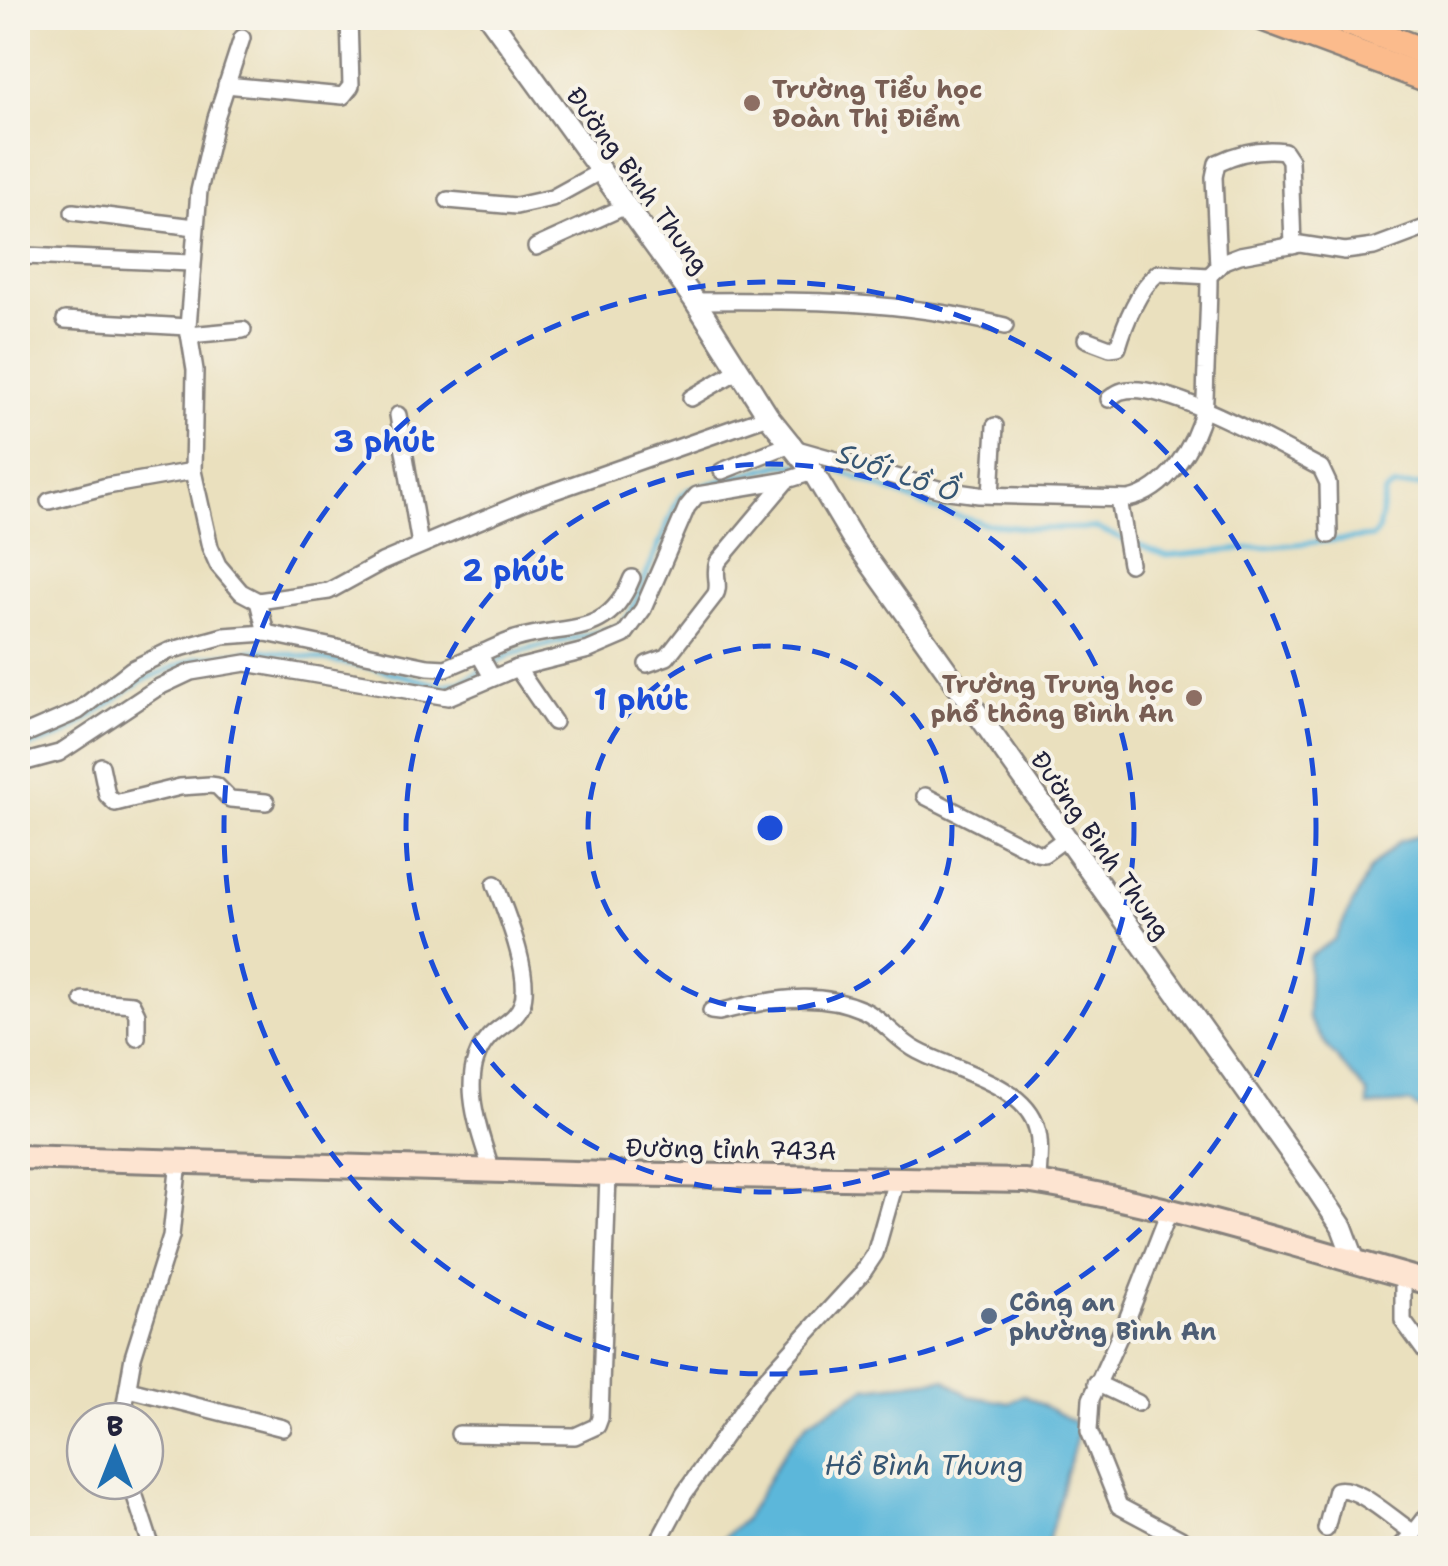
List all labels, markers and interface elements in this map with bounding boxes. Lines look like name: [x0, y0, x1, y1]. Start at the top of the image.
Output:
place label: Trường Tiểu học Đoàn Thị Điểm: [772, 72, 982, 135]
street label: Đường Bình Thung: [559, 80, 717, 280]
marker: Trường Tiểu học Đoàn Thị Điểm: [741, 92, 763, 114]
text: 3 phút: [333, 421, 435, 462]
water label: Suối Lồ Ồ: [832, 431, 965, 511]
text: 2 phút: [462, 550, 564, 591]
place label: Trường Trung học phổ thông Bình An: [931, 667, 1174, 730]
text: 1 phút: [594, 679, 688, 720]
marker: Trường Trung học phổ thông Bình An: [1183, 687, 1205, 709]
street label: Đường Bình Thung: [1023, 744, 1179, 946]
centre of rings: [752, 810, 788, 846]
street label: Đường tỉnh 743A: [625, 1130, 837, 1168]
place label: Công an phường Bình An: [1009, 1285, 1217, 1348]
marker: Công an phường Bình An: [978, 1305, 1000, 1327]
north arrow: [65, 1401, 165, 1501]
text: B: [106, 1407, 124, 1445]
water label: Hồ Bình Thung: [824, 1446, 1024, 1484]

